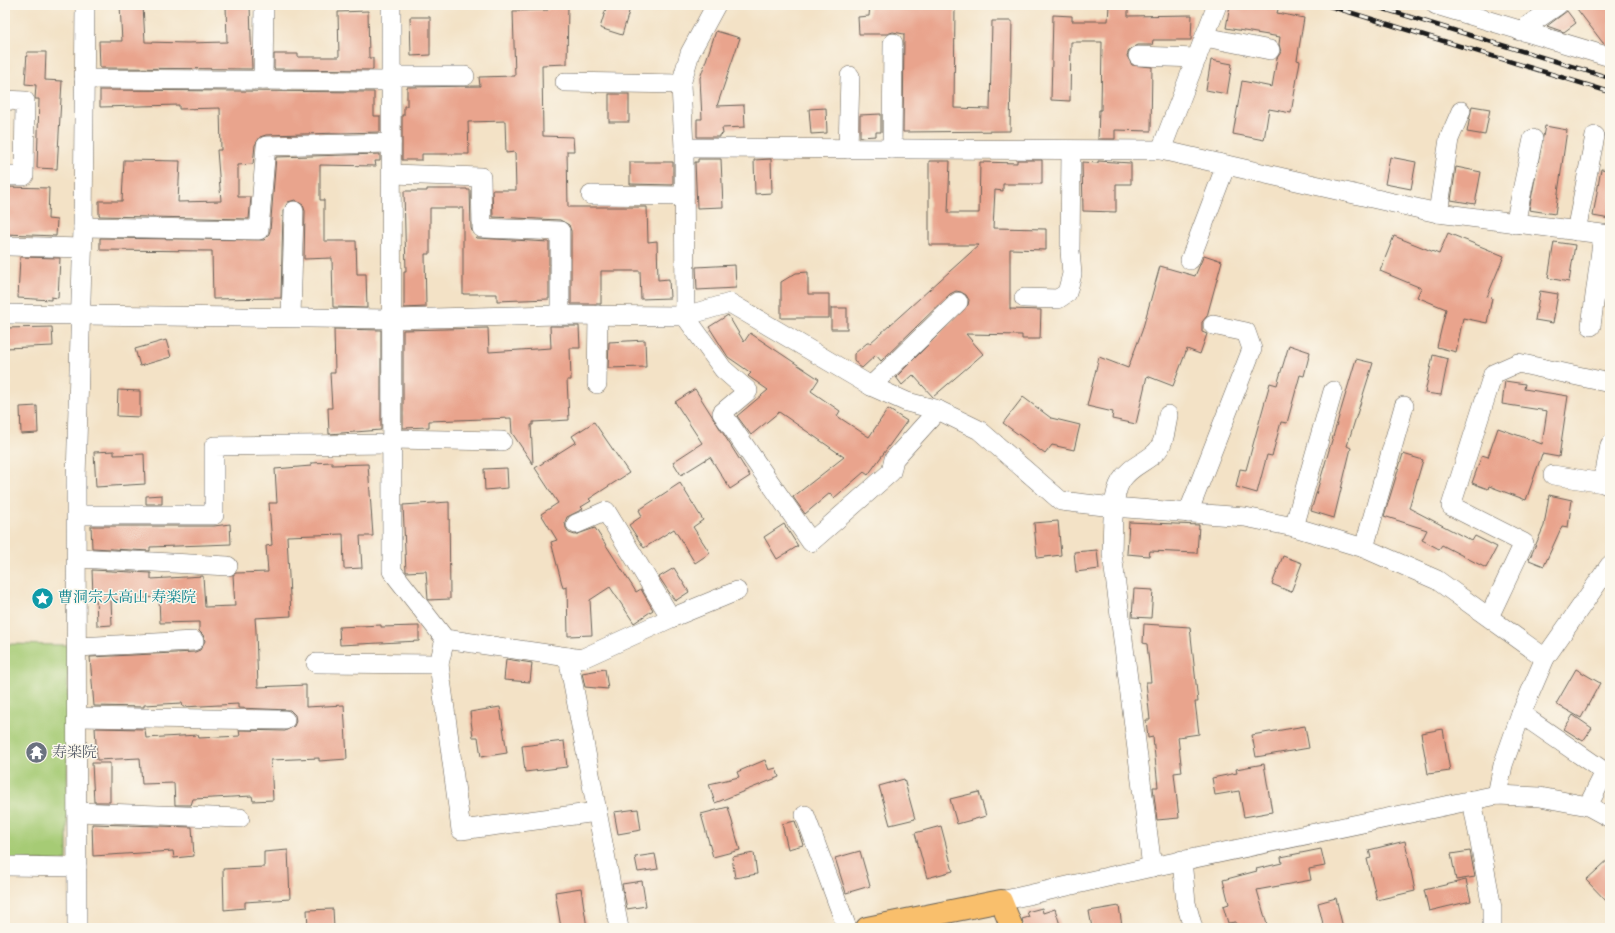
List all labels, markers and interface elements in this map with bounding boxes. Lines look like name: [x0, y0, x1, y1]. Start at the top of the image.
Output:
place icon: 曹洞宗大高山 寿楽院: [29, 585, 55, 611]
place label: 曹洞宗大高山 寿楽院: [58, 588, 196, 609]
temple icon: 寿楽院: [23, 740, 49, 766]
place label: 寿楽院: [52, 743, 97, 764]

